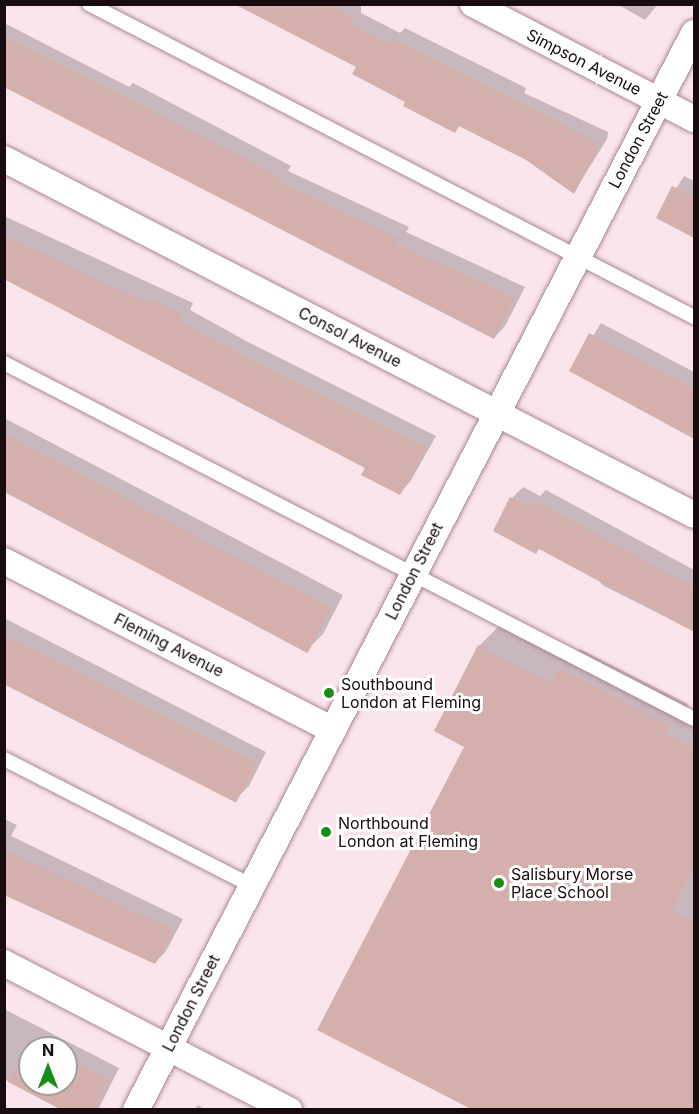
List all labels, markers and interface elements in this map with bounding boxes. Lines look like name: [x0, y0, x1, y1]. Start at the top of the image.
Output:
street label: Simpson Avenue: [523, 25, 645, 99]
street label: London Street: [605, 88, 671, 192]
street label: Consol Avenue: [295, 303, 405, 371]
street label: London Street: [381, 519, 447, 623]
street label: Fleming Avenue: [111, 609, 227, 681]
place label: Southbound London at Fleming: [341, 674, 481, 712]
marker: Southbound London at Fleming: [322, 686, 336, 700]
place label: Northbound London at Fleming: [338, 813, 478, 851]
marker: Northbound London at Fleming: [319, 825, 333, 839]
place label: Salisbury Morse Place School: [511, 864, 633, 902]
marker: Salisbury Morse Place School: [492, 876, 506, 890]
street label: London Street: [158, 951, 224, 1055]
north arrow: [18, 1036, 78, 1096]
text: N: [42, 1040, 54, 1060]

